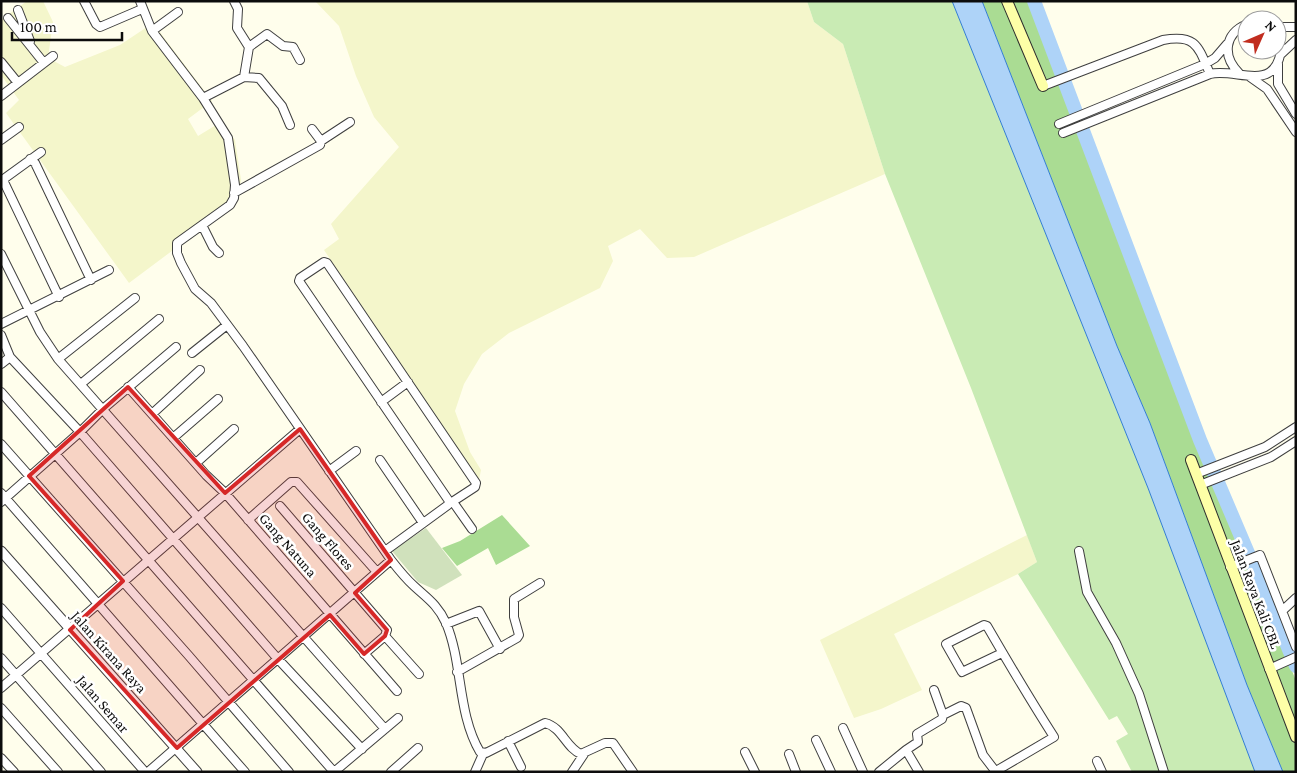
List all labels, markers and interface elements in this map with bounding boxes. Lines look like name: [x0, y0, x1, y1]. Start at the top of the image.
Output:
scale bar: [12, 10, 122, 42]
north arrow: [1237, 10, 1287, 60]
text: N: [1262, 17, 1281, 35]
text: 100 m: [20, 19, 57, 35]
street label: Gang Flores: [298, 509, 357, 574]
street label: Gang Natuna: [255, 510, 320, 581]
street label: Jalan Raya Kali CBL: [1226, 535, 1284, 652]
street label: Jalan Kirana Raya: [66, 606, 150, 697]
street label: Jalan Semar: [72, 670, 133, 737]

